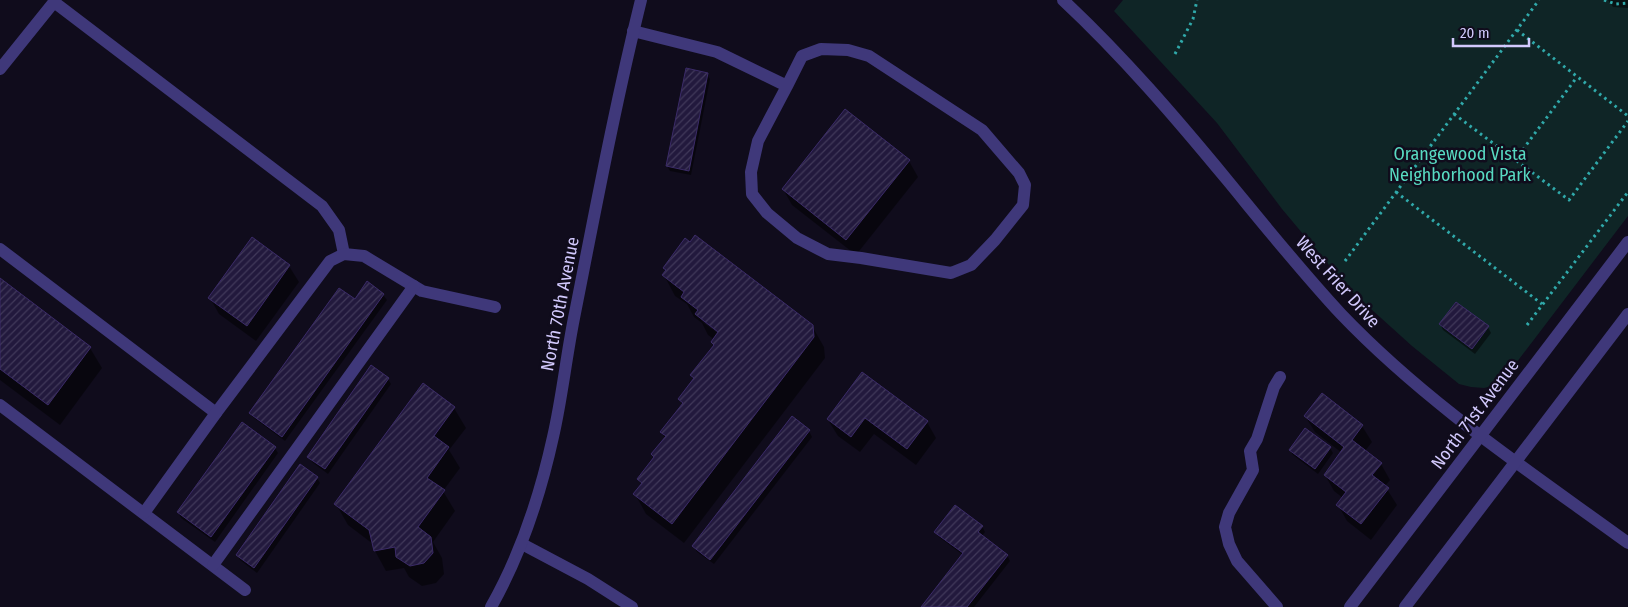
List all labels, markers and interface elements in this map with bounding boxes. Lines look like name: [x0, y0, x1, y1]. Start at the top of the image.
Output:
scale bar: [1453, 15, 1529, 47]
text: 20 m: [1460, 24, 1490, 42]
park label: Orangewood Vista Neighborhood Park: [1389, 143, 1532, 186]
street label: West Frier Drive: [1291, 232, 1385, 332]
street label: North 70th Avenue: [536, 235, 584, 373]
street label: North 71st Avenue: [1426, 354, 1524, 473]

